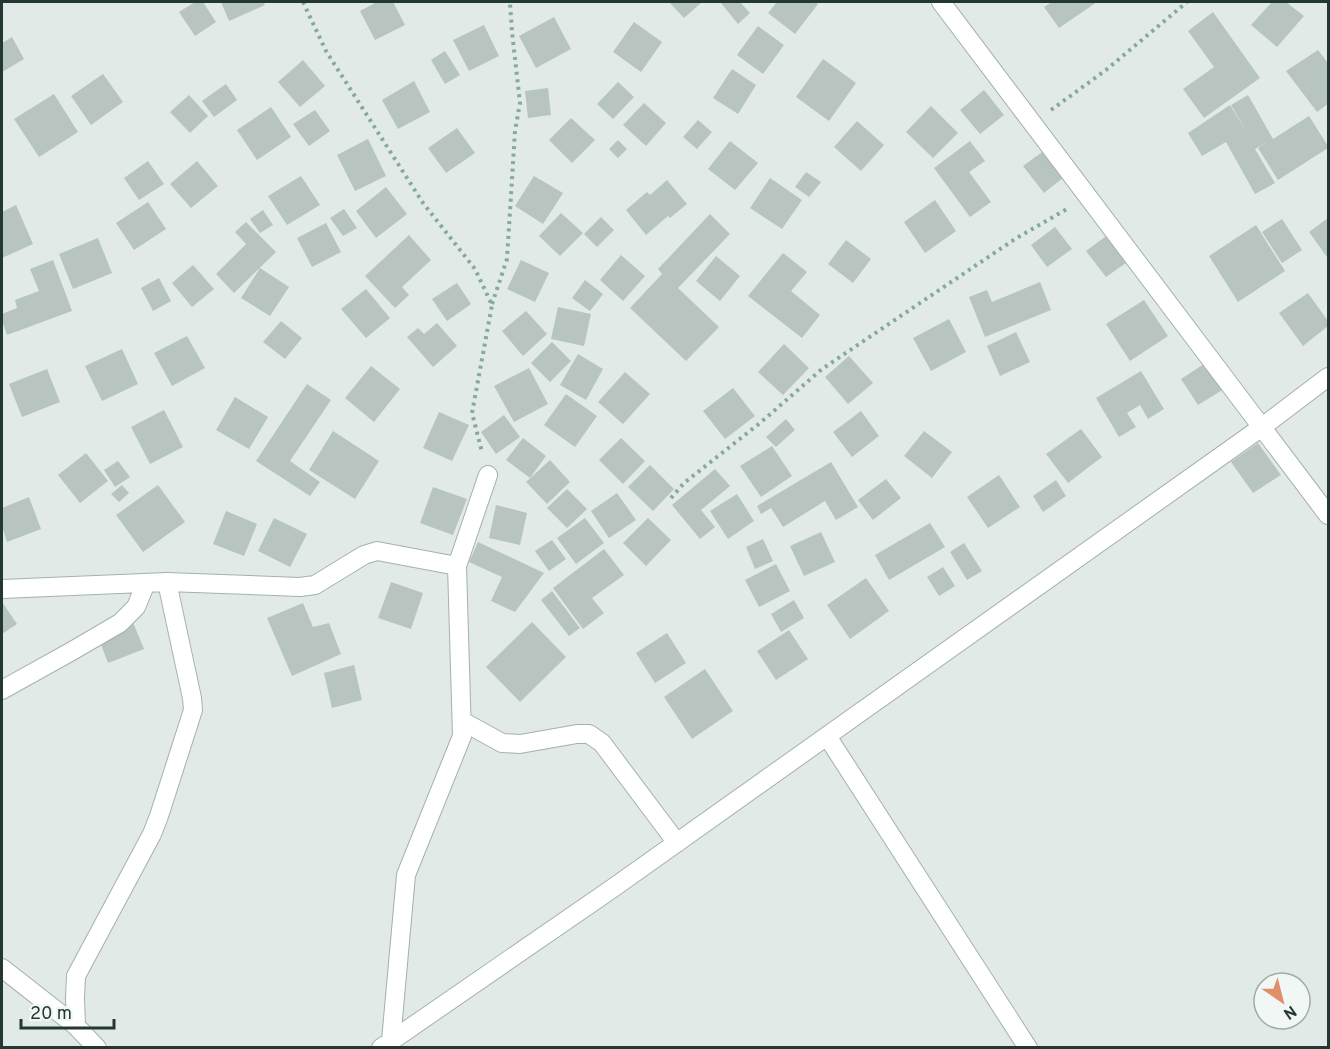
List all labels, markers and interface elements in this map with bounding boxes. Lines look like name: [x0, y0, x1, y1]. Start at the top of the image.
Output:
north arrow: [1252, 971, 1312, 1031]
scale bar: [21, 992, 114, 1030]
text: N: [1279, 1000, 1300, 1023]
text: 20 m: [30, 1003, 72, 1026]

